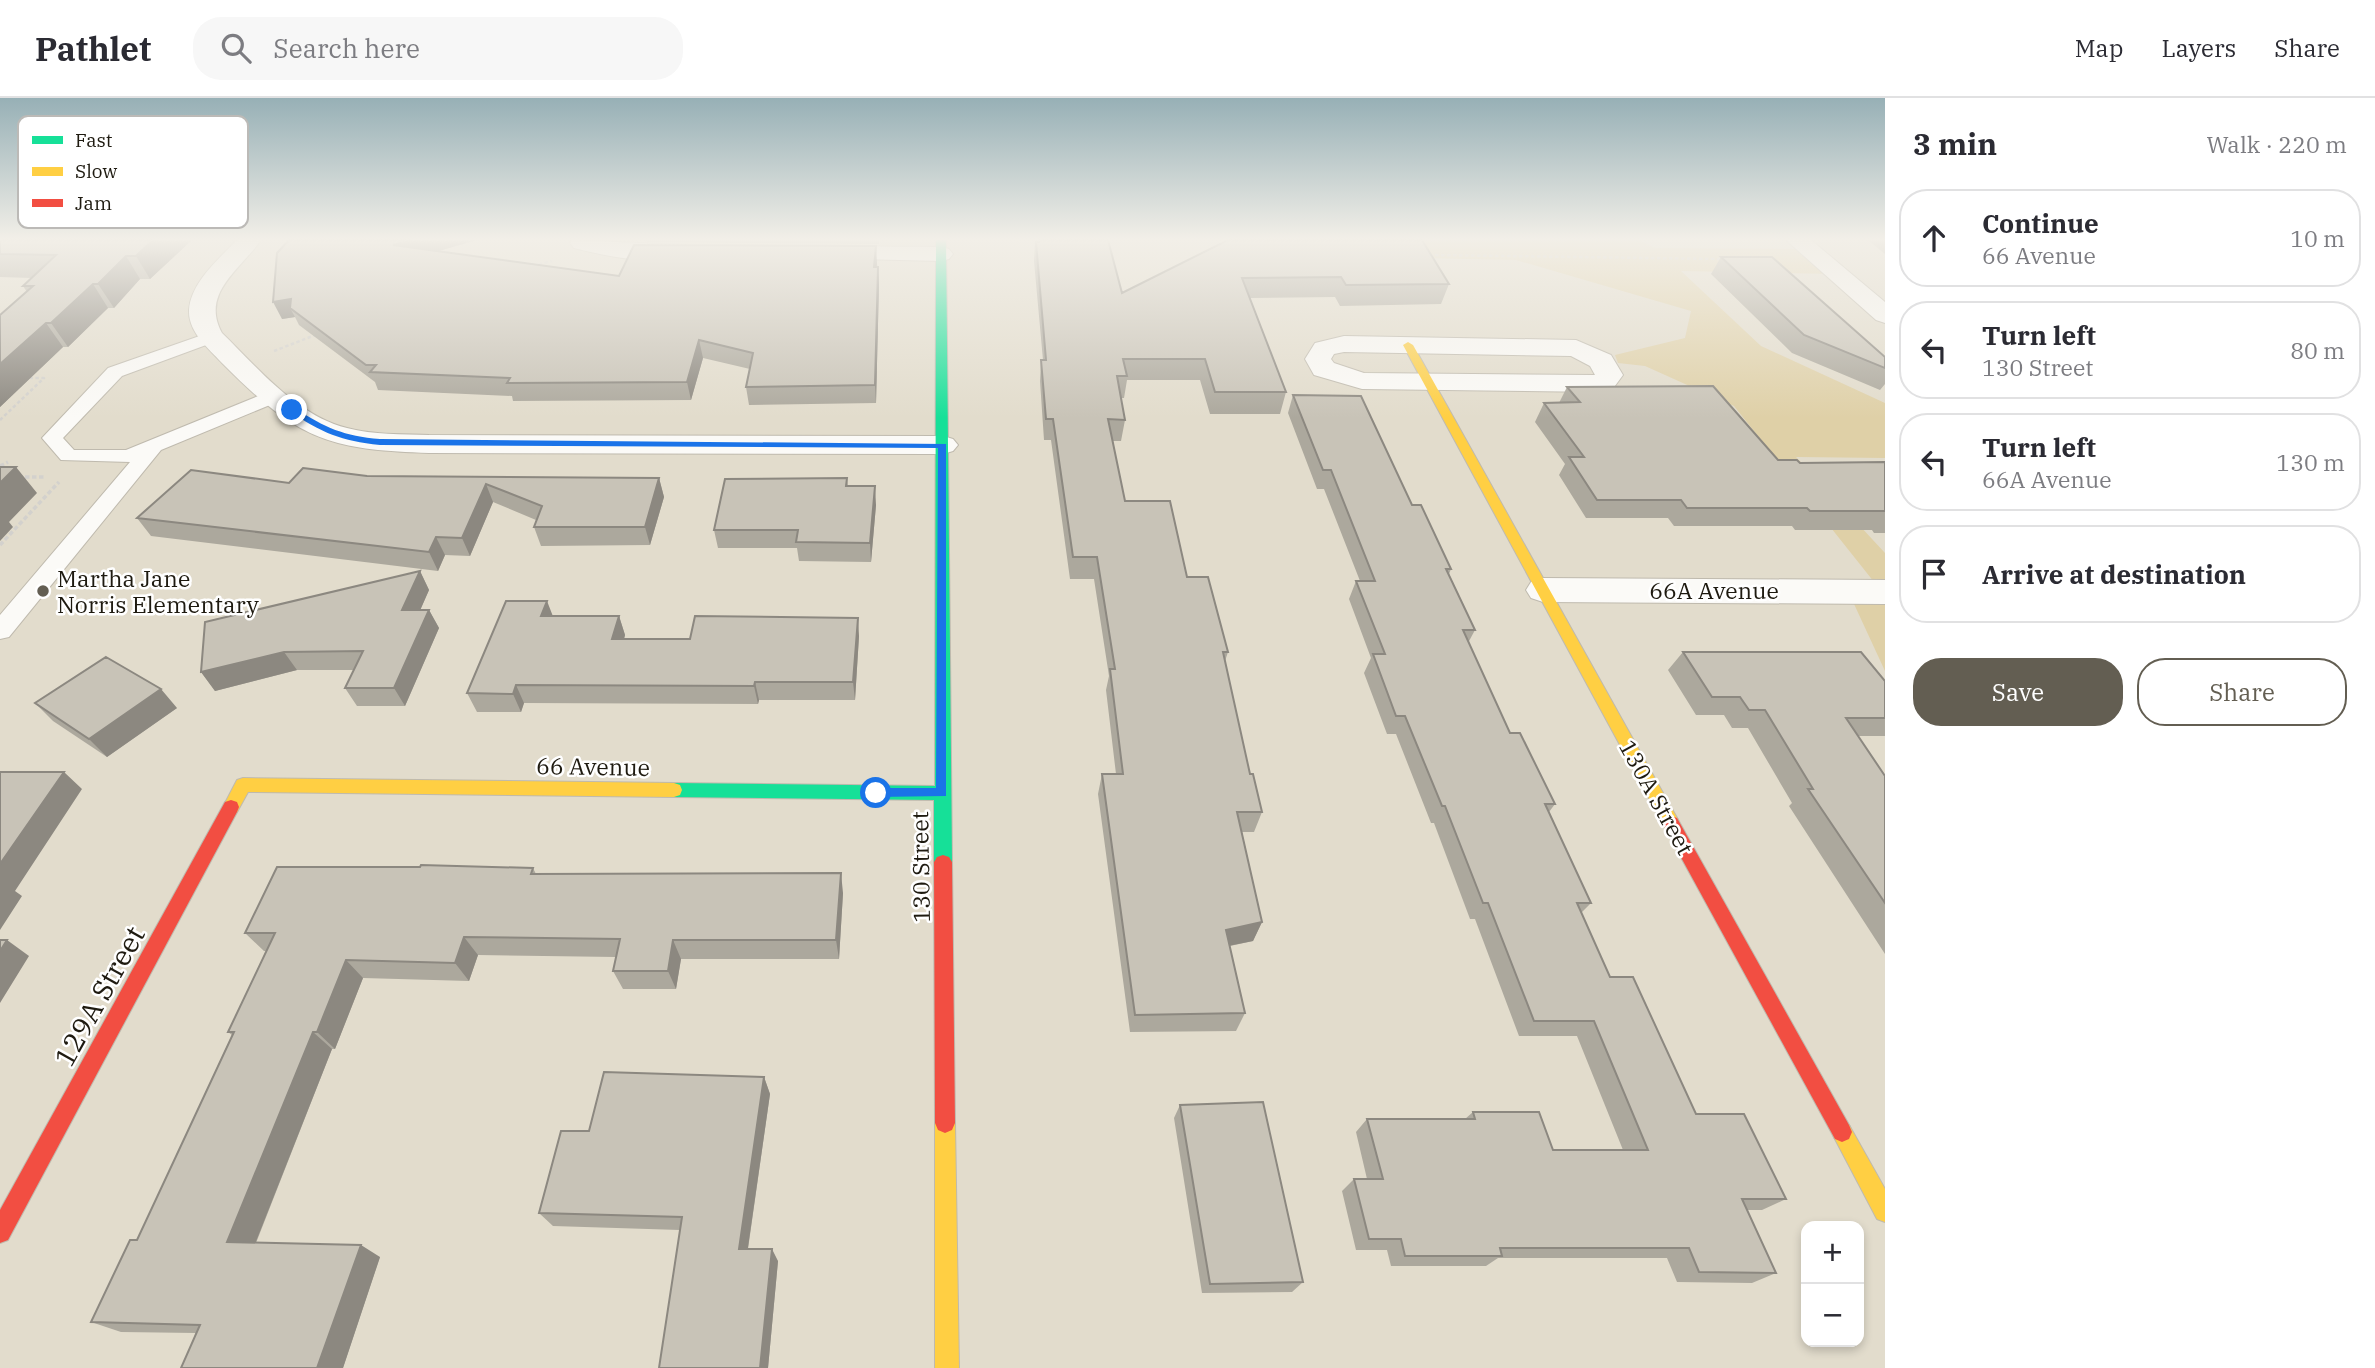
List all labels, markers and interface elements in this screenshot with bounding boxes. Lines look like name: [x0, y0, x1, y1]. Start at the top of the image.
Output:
search box: [193, 17, 683, 80]
text: Pathlet: [35, 27, 151, 70]
icon: search: [217, 29, 255, 67]
text: Search here: [273, 31, 420, 65]
text: Map: [2075, 32, 2123, 64]
text: Layers: [2161, 32, 2236, 64]
text: Share: [2274, 32, 2340, 64]
legend: [18, 116, 248, 228]
text: 3 min: [1913, 124, 1997, 163]
text: Fast: [75, 128, 113, 152]
text: Walk · 220 m: [2206, 129, 2347, 159]
text: Slow: [75, 159, 117, 183]
text: Jam: [75, 191, 112, 215]
text: Continue: [1982, 206, 2099, 240]
icon: ahead: [1915, 219, 1953, 257]
text: 10 m: [2290, 223, 2345, 253]
text: 66 Avenue: [1982, 240, 2096, 270]
text: Turn left: [1982, 318, 2096, 352]
icon: left: [1915, 331, 1953, 369]
text: 80 m: [2290, 335, 2345, 365]
text: 130 Street: [1982, 352, 2093, 382]
route end: [276, 394, 307, 425]
text: Turn left: [1982, 430, 2096, 464]
icon: left: [1915, 443, 1953, 481]
text: 130 m: [2276, 447, 2345, 477]
text: 66A Avenue: [1982, 464, 2112, 494]
icon: arrive: [1915, 555, 1953, 593]
text: Arrive at destination: [1982, 557, 2246, 591]
place label: Martha Jane Norris Elementary: [57, 563, 259, 619]
street label: 66A Avenue: [1649, 575, 1779, 605]
marker: Martha Jane Norris Elementary: [35, 583, 51, 599]
button: Save: [1913, 658, 2123, 726]
button: Share: [2137, 658, 2347, 726]
street label: 130A Street: [1613, 734, 1701, 860]
street label: 66 Avenue: [536, 750, 650, 782]
route start: [860, 777, 891, 808]
street label: 130 Street: [904, 811, 936, 923]
street label: 129A Street: [45, 919, 153, 1073]
map controls: [1801, 1221, 1864, 1347]
button: +: [1801, 1221, 1864, 1284]
button: −: [1801, 1284, 1864, 1347]

